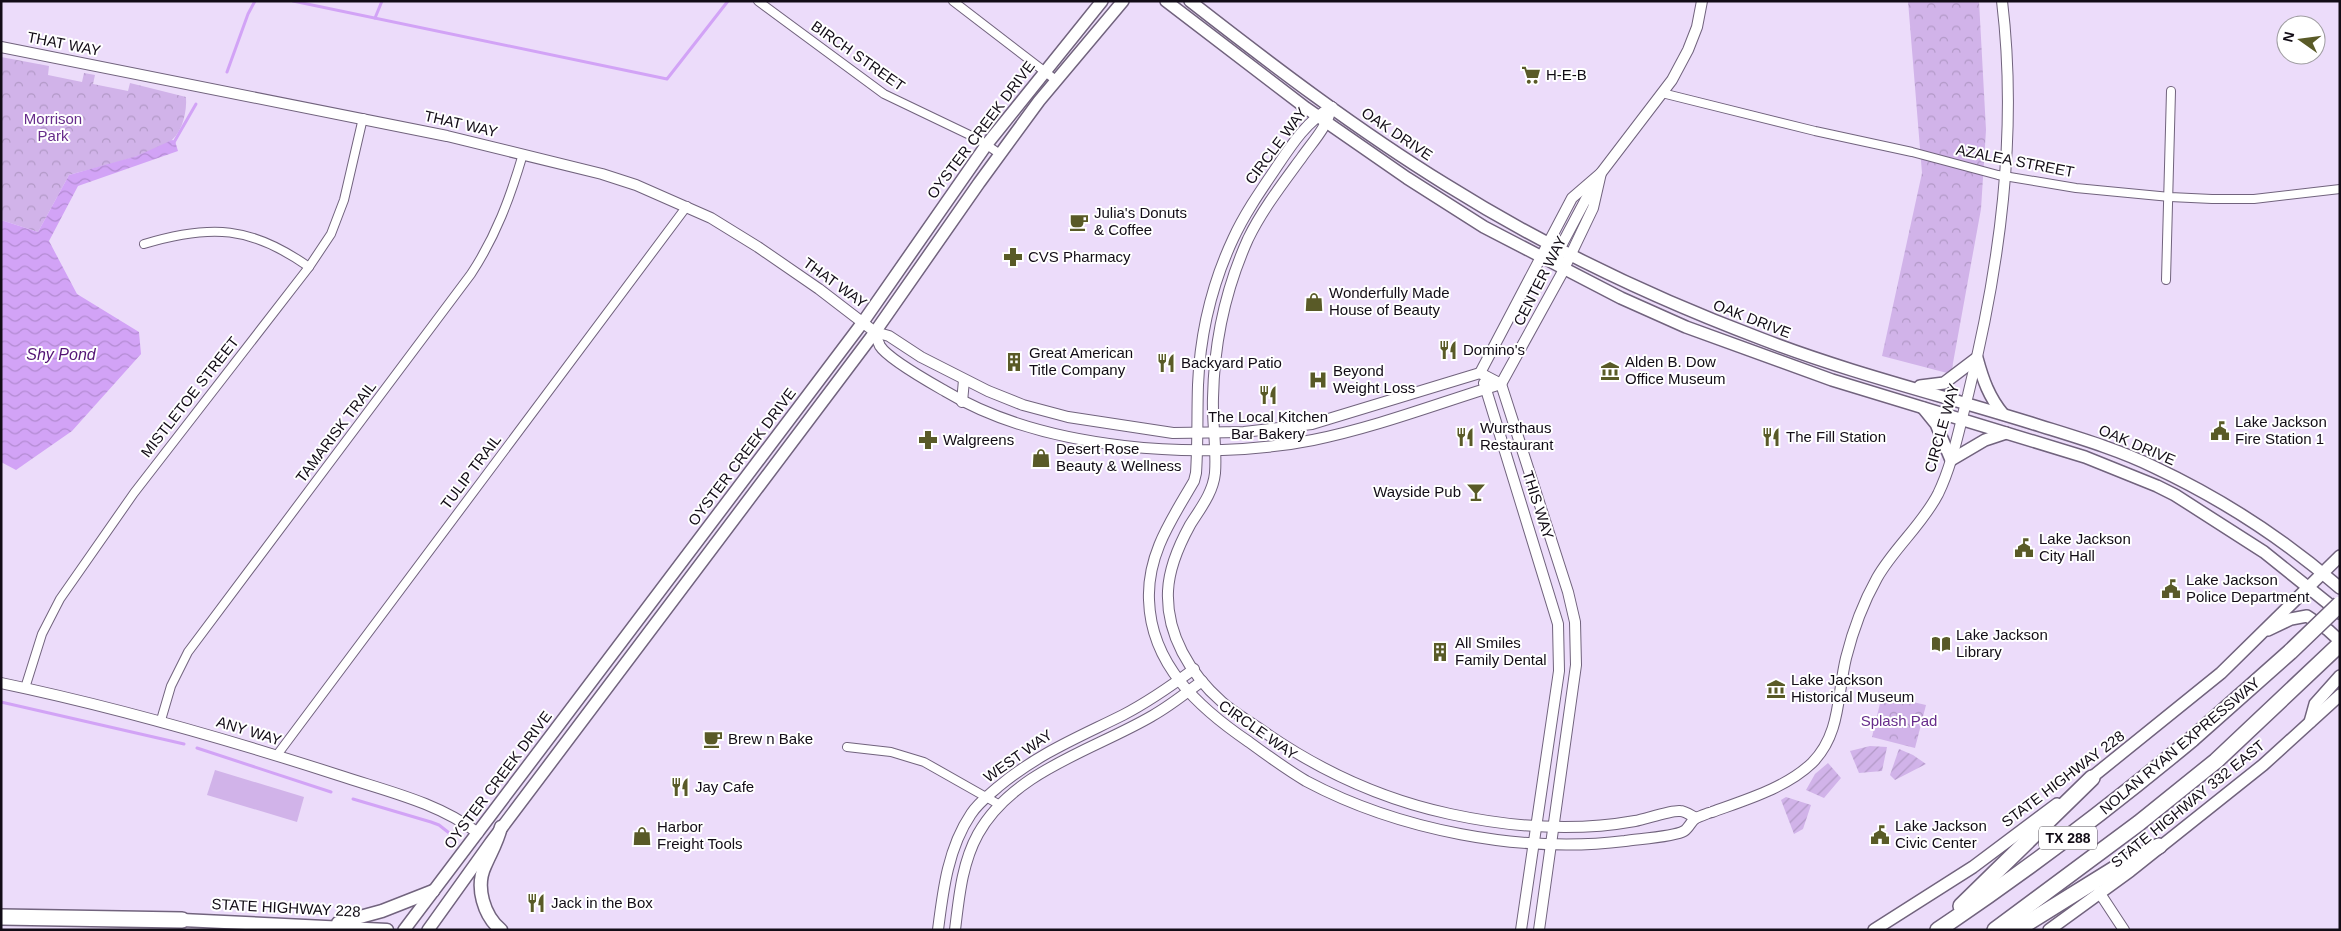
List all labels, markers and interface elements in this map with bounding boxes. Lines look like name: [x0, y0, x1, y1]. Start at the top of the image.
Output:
north arrow: [2276, 15, 2326, 65]
street label: BIRCH STREET: [808, 17, 908, 94]
street label: THAT WAY: [26, 28, 102, 59]
text: N: [2279, 30, 2297, 44]
street label: OYSTER CREEK DRIVE: [923, 58, 1038, 202]
supermarket icon: H-E-B: [1520, 64, 1542, 86]
place label: H-E-B: [1546, 66, 1587, 83]
street label: CIRCLE WAY: [1241, 104, 1310, 187]
street label: OAK DRIVE: [1359, 104, 1436, 163]
street label: THAT WAY: [423, 107, 499, 140]
park label: Morrison Park: [24, 110, 82, 144]
street label: AZALEA STREET: [1955, 141, 2076, 180]
place label: Julia's Donuts & Coffee: [1094, 204, 1187, 238]
cafe icon: Julia's Donuts & Coffee: [1068, 211, 1090, 233]
street label: CENTER WAY: [1510, 233, 1569, 328]
pharmacy icon: CVS Pharmacy: [1002, 246, 1024, 268]
place label: CVS Pharmacy: [1028, 248, 1131, 265]
street label: THAT WAY: [800, 254, 870, 311]
place label: Wonderfully Made House of Beauty: [1329, 284, 1450, 318]
shop icon: Wonderfully Made House of Beauty: [1303, 291, 1325, 313]
street label: OAK DRIVE: [1711, 296, 1793, 341]
street label: MISTLETOE STREET: [137, 333, 242, 460]
restaurant icon: Domino's: [1437, 339, 1459, 361]
place label: Domino's: [1463, 341, 1525, 358]
place label: Great American Title Company: [1029, 344, 1133, 378]
water label: Shy Pond: [26, 346, 97, 363]
building icon: Great American Title Company: [1003, 351, 1025, 373]
restaurant icon: Backyard Patio: [1155, 352, 1177, 374]
place label: Alden B. Dow Office Museum: [1625, 353, 1726, 387]
place label: Backyard Patio: [1181, 354, 1282, 371]
museum icon: Alden B. Dow Office Museum: [1599, 360, 1621, 382]
place label: Beyond Weight Loss: [1333, 362, 1415, 396]
hospital icon: Beyond Weight Loss: [1307, 369, 1329, 391]
street label: TAMARISK TRAIL: [292, 378, 379, 486]
street label: CIRCLE WAY: [1921, 381, 1962, 474]
restaurant icon: The Local Kitchen Bar Bakery: [1257, 384, 1279, 406]
street label: OYSTER CREEK DRIVE: [684, 385, 799, 529]
place label: The Local Kitchen Bar Bakery: [1208, 408, 1328, 442]
place label: Lake Jackson Fire Station 1: [2235, 413, 2327, 447]
place label: Wursthaus Restaurant: [1480, 419, 1554, 453]
public building icon: Lake Jackson Fire Station 1: [2209, 420, 2231, 442]
street label: OAK DRIVE: [2096, 421, 2178, 468]
restaurant icon: Wursthaus Restaurant: [1454, 426, 1476, 448]
restaurant icon: The Fill Station: [1760, 426, 1782, 448]
place label: The Fill Station: [1786, 428, 1886, 445]
pharmacy icon: Walgreens: [917, 429, 939, 451]
street label: TULIP TRAIL: [437, 431, 504, 512]
place label: Walgreens: [943, 431, 1014, 448]
place label: Desert Rose Beauty & Wellness: [1056, 440, 1182, 474]
shop icon: Desert Rose Beauty & Wellness: [1030, 447, 1052, 469]
street label: THIS WAY: [1519, 469, 1558, 541]
bar icon: Wayside Pub: [1465, 481, 1487, 503]
place label: Wayside Pub: [1373, 483, 1461, 500]
place label: Lake Jackson City Hall: [2039, 530, 2131, 564]
public building icon: Lake Jackson City Hall: [2013, 537, 2035, 559]
place label: Lake Jackson Police Department: [2186, 571, 2310, 605]
public building icon: Lake Jackson Police Department: [2160, 578, 2182, 600]
place label: Lake Jackson Library: [1956, 626, 2048, 660]
library icon: Lake Jackson Library: [1930, 633, 1952, 655]
place label: All Smiles Family Dental: [1455, 634, 1547, 668]
building icon: All Smiles Family Dental: [1429, 641, 1451, 663]
place label: Lake Jackson Historical Museum: [1791, 671, 1914, 705]
street label: NOLAN RYAN EXPRESSWAY: [2096, 674, 2263, 818]
museum icon: Lake Jackson Historical Museum: [1765, 678, 1787, 700]
street label: CIRCLE WAY: [1216, 696, 1301, 763]
street label: OYSTER CREEK DRIVE: [440, 708, 555, 852]
park label: Splash Pad: [1861, 712, 1937, 729]
street label: ANY WAY: [215, 713, 284, 748]
street label: WEST WAY: [980, 726, 1055, 785]
street label: STATE HIGHWAY 228: [1998, 727, 2127, 830]
cafe icon: Brew n Bake: [702, 728, 724, 750]
place label: Brew n Bake: [728, 730, 813, 747]
street label: STATE HIGHWAY 332 EAST: [2108, 736, 2268, 871]
restaurant icon: Jay Cafe: [669, 776, 691, 798]
place label: Jay Cafe: [695, 778, 754, 795]
place label: Lake Jackson Civic Center: [1895, 817, 1987, 851]
place label: Harbor Freight Tools: [657, 818, 743, 852]
public building icon: Lake Jackson Civic Center: [1869, 824, 1891, 846]
shop icon: Harbor Freight Tools: [631, 825, 653, 847]
road number: TX 288: [2039, 826, 2097, 850]
restaurant icon: Jack in the Box: [525, 892, 547, 914]
place label: Jack in the Box: [551, 894, 653, 911]
street label: STATE HIGHWAY 228: [211, 895, 361, 920]

